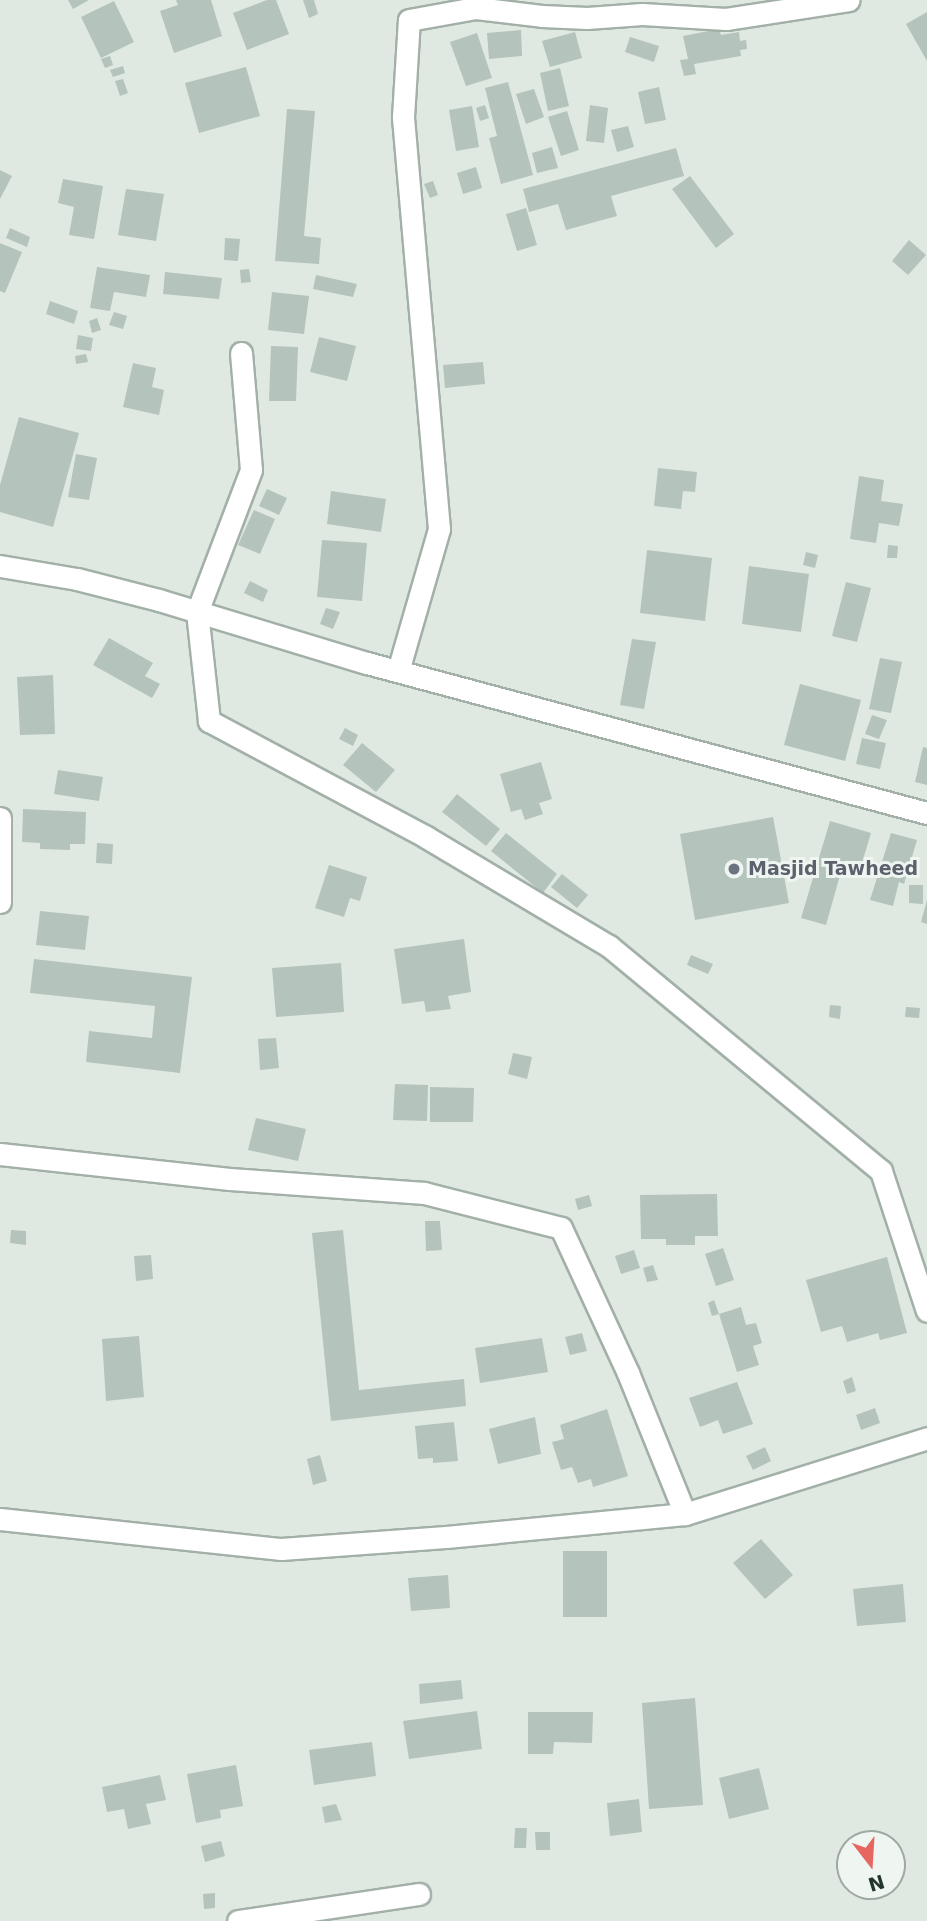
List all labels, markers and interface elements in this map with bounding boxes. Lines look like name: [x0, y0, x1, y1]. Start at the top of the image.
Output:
place label: Masjid Tawheed: [748, 858, 918, 880]
marker: Masjid Tawheed: [726, 861, 742, 877]
north arrow: [836, 1830, 906, 1900]
text: N: [866, 1870, 887, 1896]

